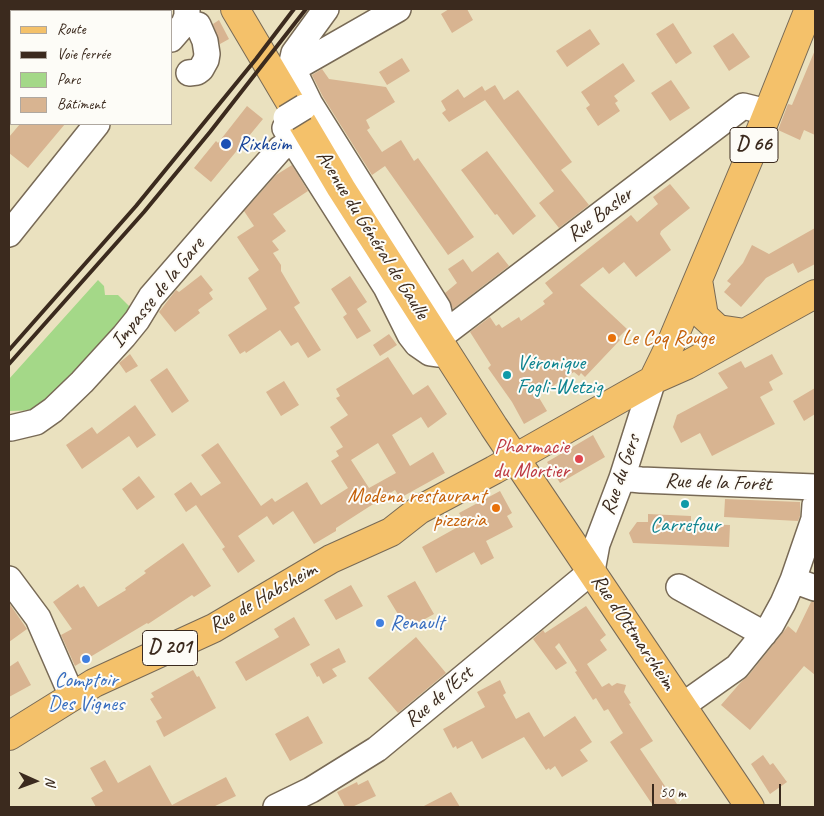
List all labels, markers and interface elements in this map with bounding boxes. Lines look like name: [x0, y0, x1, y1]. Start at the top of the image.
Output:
legend: [10, 10, 172, 125]
text: Route: [57, 20, 86, 39]
text: Voie ferrée: [57, 45, 110, 64]
text: Parc: [57, 70, 81, 89]
text: Bâtiment: [57, 95, 105, 114]
road number: D 66: [730, 128, 778, 162]
place label: Rixheim: [237, 131, 291, 157]
marker: Rixheim: [219, 137, 233, 151]
street label: Avenue du Général de Gaulle: [310, 146, 434, 324]
street label: Rue Basler: [562, 182, 638, 248]
street label: Impasse de la Gare: [106, 233, 210, 353]
place label: Le Coq Rouge: [622, 325, 714, 351]
marker: Le Coq Rouge: [606, 332, 618, 344]
place label: Véronique Fogli-Wetzig: [517, 350, 602, 400]
marker: Véronique Fogli-Wetzig: [501, 369, 513, 381]
street label: Rue du Gers: [596, 432, 646, 518]
place label: Pharmacie du Mortier: [493, 434, 569, 484]
marker: Pharmacie du Mortier: [573, 453, 585, 465]
street label: Rue de la Forêt: [665, 469, 771, 497]
place label: Modena restaurant pizzeria: [348, 483, 486, 533]
marker: Carrefour: [679, 498, 691, 510]
marker: Modena restaurant pizzeria: [490, 502, 502, 514]
place label: Carrefour: [650, 512, 720, 538]
street label: Rue de Habsheim: [205, 557, 321, 639]
street label: Rue d'Ottmarsheim: [585, 570, 681, 694]
place label: Renault: [390, 610, 444, 636]
marker: Renault: [374, 617, 386, 629]
road number: D 201: [142, 630, 198, 666]
marker: Comptoir Des Vignes: [80, 653, 92, 665]
street label: Rue de l'Est: [400, 661, 478, 733]
place label: Comptoir Des Vignes: [48, 667, 124, 717]
north arrow: [10, 756, 60, 806]
scale bar: [654, 774, 783, 806]
text: N: [42, 777, 59, 786]
text: 50 m: [660, 783, 686, 802]

